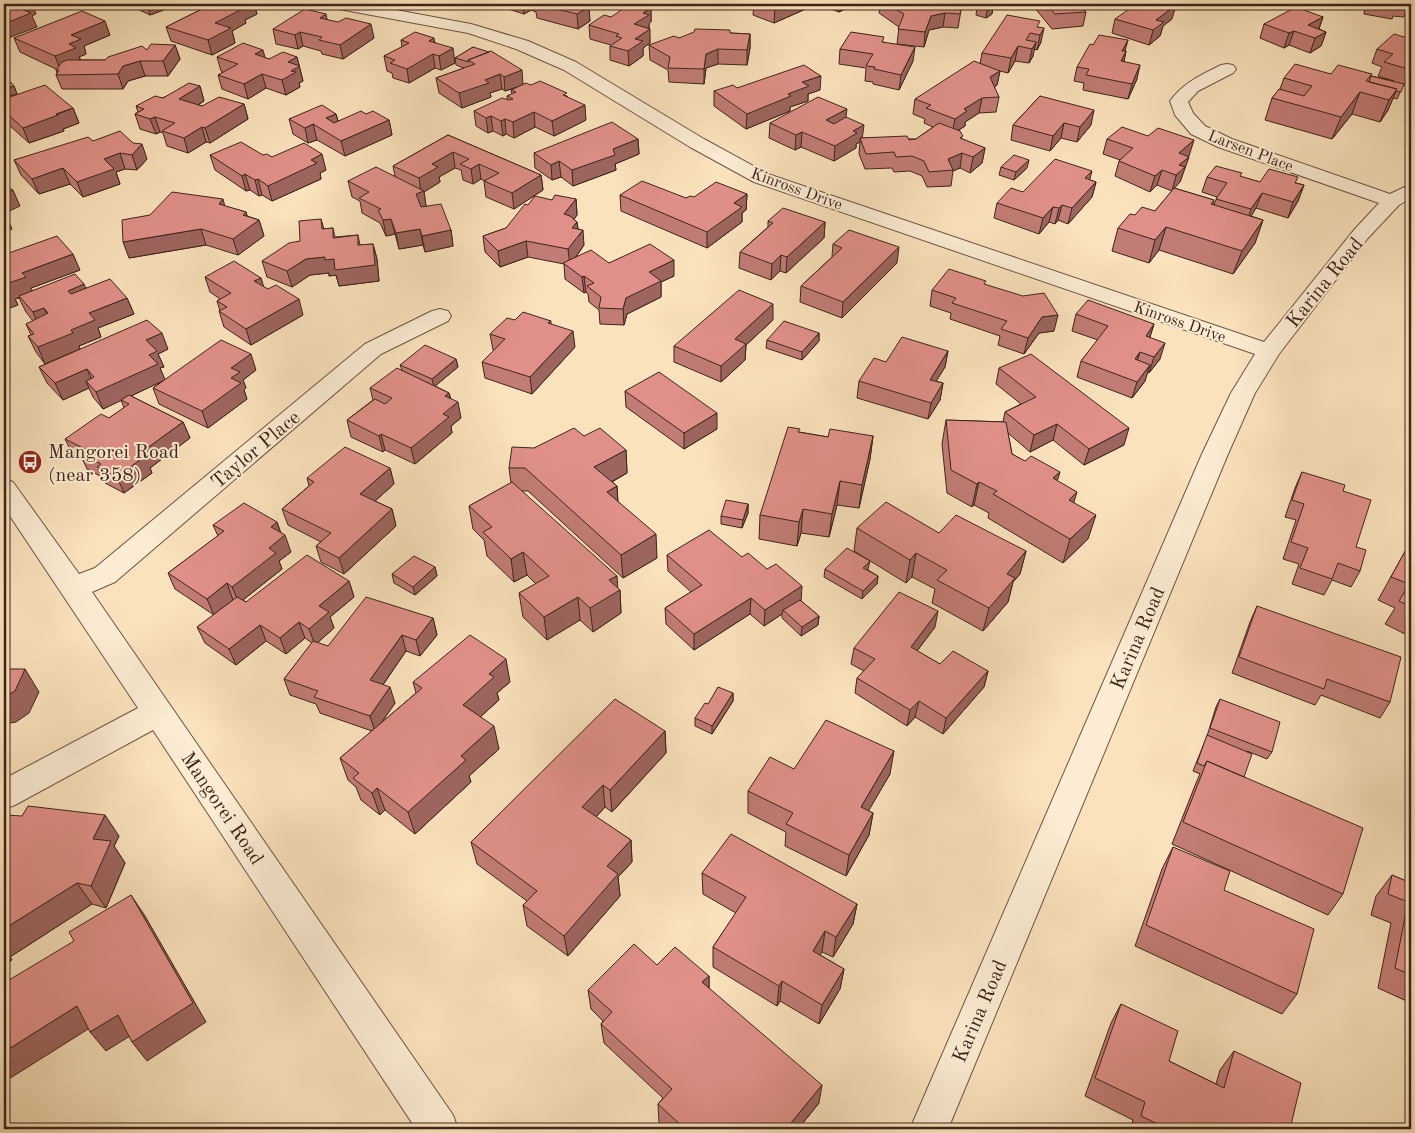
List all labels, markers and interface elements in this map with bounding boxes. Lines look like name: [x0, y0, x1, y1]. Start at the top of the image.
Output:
street label: Larsen Place: [1205, 128, 1295, 175]
street label: Kinross Drive: [748, 166, 844, 214]
street label: Karina Road: [1283, 234, 1368, 332]
street label: Kinross Drive: [1131, 300, 1228, 346]
street label: Taylor Place: [208, 408, 305, 493]
place label: Mangorei Road (near 358): [48, 443, 179, 486]
bus stop icon: Mangorei Road (near 358): [17, 449, 43, 475]
street label: Karina Road: [1108, 584, 1169, 693]
street label: Mangorei Road: [176, 749, 266, 869]
street label: Karina Road: [950, 957, 1011, 1066]

